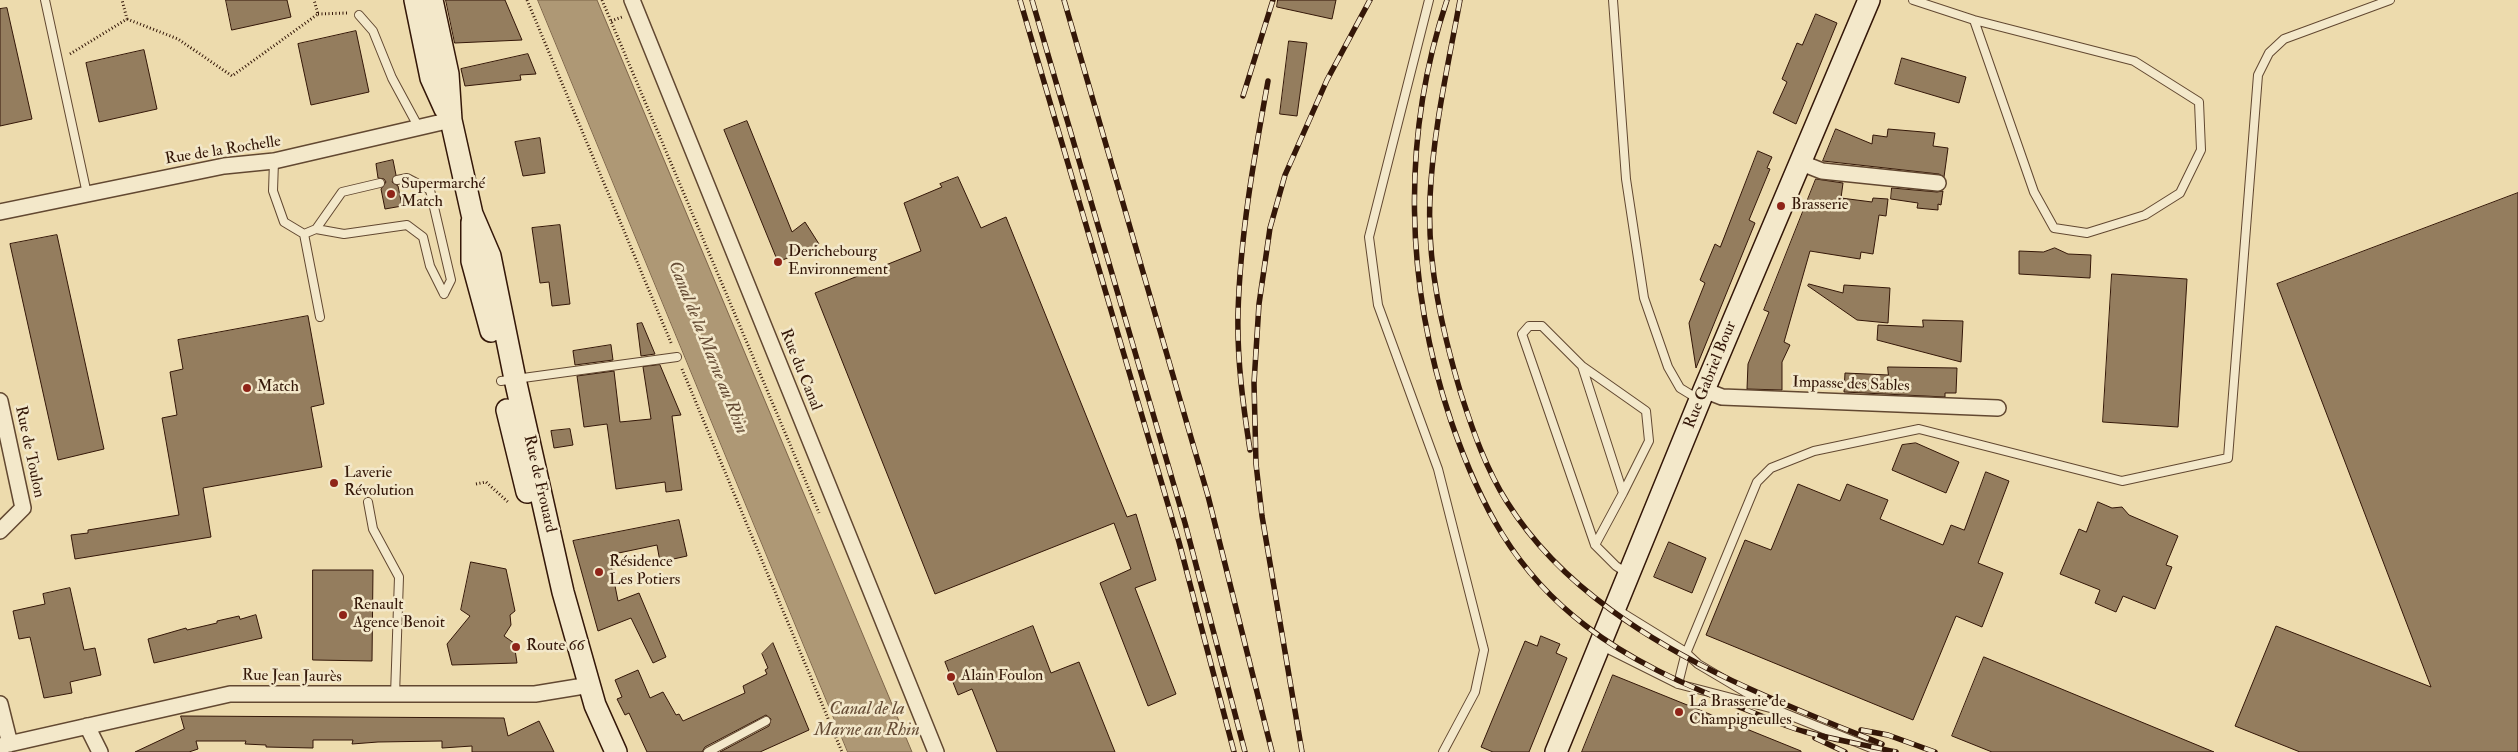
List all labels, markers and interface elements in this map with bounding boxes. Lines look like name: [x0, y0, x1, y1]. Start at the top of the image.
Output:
street label: Rue de la Rochelle: [164, 132, 282, 170]
place label: Supermarché Match: [401, 175, 485, 213]
marker: Supermarché Match: [385, 188, 397, 200]
place label: Brasserie: [1791, 196, 1848, 216]
marker: Brasserie: [1775, 200, 1787, 212]
place label: Derichebourg Environnement: [788, 243, 888, 281]
marker: Derichebourg Environnement: [772, 256, 784, 268]
water label: Canal de la Marne au Rhin: [662, 258, 752, 438]
street label: Rue Gabriel Bour: [1681, 318, 1741, 432]
street label: Rue du Canal: [775, 326, 825, 414]
street label: Impasse des Sables: [1792, 373, 1910, 397]
place label: Match: [257, 378, 299, 398]
marker: Match: [241, 382, 253, 394]
street label: Rue de Toulon: [10, 404, 48, 500]
street label: Rue de Frouard: [518, 433, 560, 535]
place label: Laverie Révolution: [344, 464, 414, 502]
marker: Laverie Révolution: [328, 477, 340, 489]
place label: Résidence Les Potiers: [609, 553, 680, 591]
marker: Résidence Les Potiers: [593, 566, 605, 578]
place label: Renault Agence Benoit: [353, 596, 445, 634]
marker: Renault Agence Benoit: [337, 609, 349, 621]
place label: Route 66: [526, 637, 585, 657]
marker: Route 66: [510, 641, 522, 653]
street label: Rue Jean Jaurès: [242, 667, 342, 687]
place label: Alain Foulon: [961, 667, 1043, 687]
marker: Alain Foulon: [945, 671, 957, 683]
place label: La Brasserie de Champigneulles: [1689, 693, 1792, 731]
water label: Canal de la Marne au Rhin: [814, 699, 920, 742]
marker: La Brasserie de Champigneulles: [1673, 706, 1685, 718]

